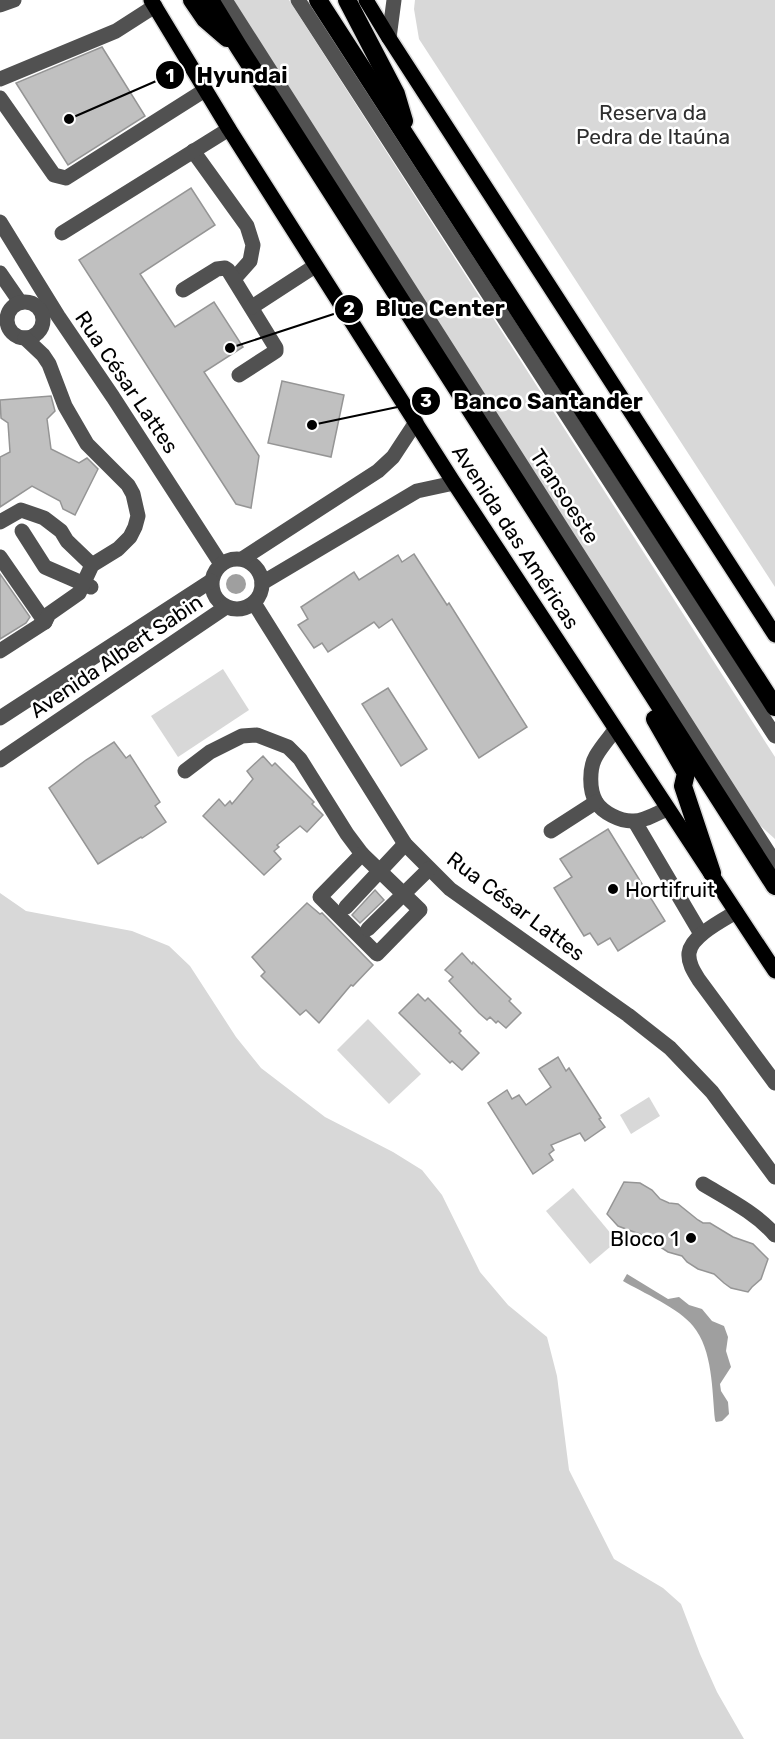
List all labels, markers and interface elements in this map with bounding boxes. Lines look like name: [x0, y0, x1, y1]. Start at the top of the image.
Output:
callout: Hyundai: [155, 55, 300, 95]
text: Hyundai: [197, 62, 287, 89]
text: 1: [166, 65, 174, 87]
park label: Reserva da Pedra de Itaúna: [576, 100, 730, 149]
callout: Blue Center: [334, 289, 517, 329]
text: Blue Center: [375, 295, 505, 322]
text: 2: [343, 298, 355, 320]
street label: Rua César Lattes: [70, 306, 184, 458]
callout: Banco Santander: [411, 381, 654, 421]
text: Banco Santander: [453, 388, 643, 415]
text: 3: [420, 390, 432, 412]
street label: Avenida das Américas: [447, 440, 585, 634]
street label: Transoeste: [525, 444, 605, 548]
street label: Avenida Albert Sabin: [25, 589, 207, 723]
street label: Rua César Lattes: [442, 846, 590, 966]
place label: Hortifruit: [625, 877, 715, 902]
marker: Hortifruit: [606, 882, 620, 896]
place label: Bloco 1: [610, 1226, 679, 1251]
marker: Bloco 1: [684, 1231, 698, 1245]

